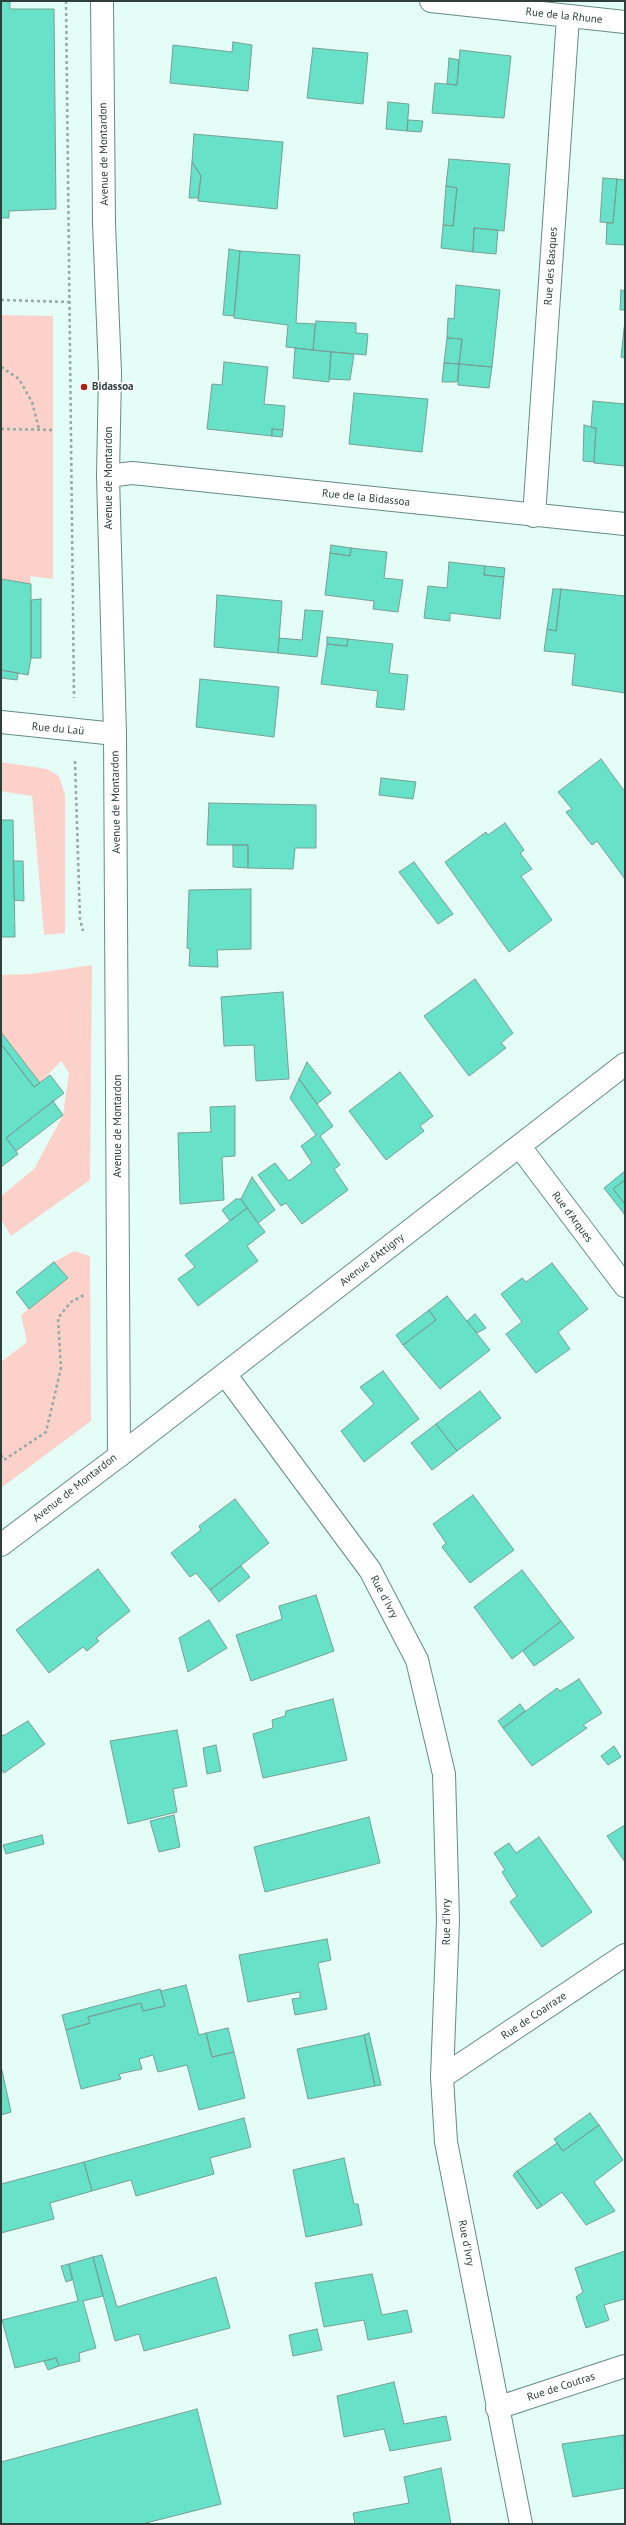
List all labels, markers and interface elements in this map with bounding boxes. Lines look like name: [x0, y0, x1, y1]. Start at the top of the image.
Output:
street label: Rue de la Rhune: [525, 5, 603, 27]
street label: Avenue de Montardon: [97, 102, 111, 206]
street label: Rue des Basques: [542, 226, 560, 306]
place label: Bidassoa: [92, 380, 133, 394]
marker: Bidassoa: [79, 382, 89, 392]
street label: Avenue de Montardon: [102, 426, 116, 530]
street label: Rue de la Bidassoa: [321, 487, 411, 509]
street label: Rue du Laü: [31, 720, 85, 738]
street label: Avenue de Montardon: [109, 750, 123, 854]
street label: Avenue de Montardon: [111, 1074, 125, 1178]
street label: Rue d'Arques: [549, 1189, 595, 1245]
street label: Avenue d'Attigny: [337, 1231, 407, 1289]
street label: Avenue de Montardon: [30, 1451, 120, 1525]
street label: Rue d'Ivry: [367, 1573, 401, 1621]
street label: Rue d'Ivry: [440, 1899, 454, 1945]
street label: Rue de Coarraze: [499, 1989, 569, 2043]
street label: Rue d'Ivry: [455, 2219, 477, 2267]
street label: Rue de Coutras: [525, 2370, 597, 2404]

